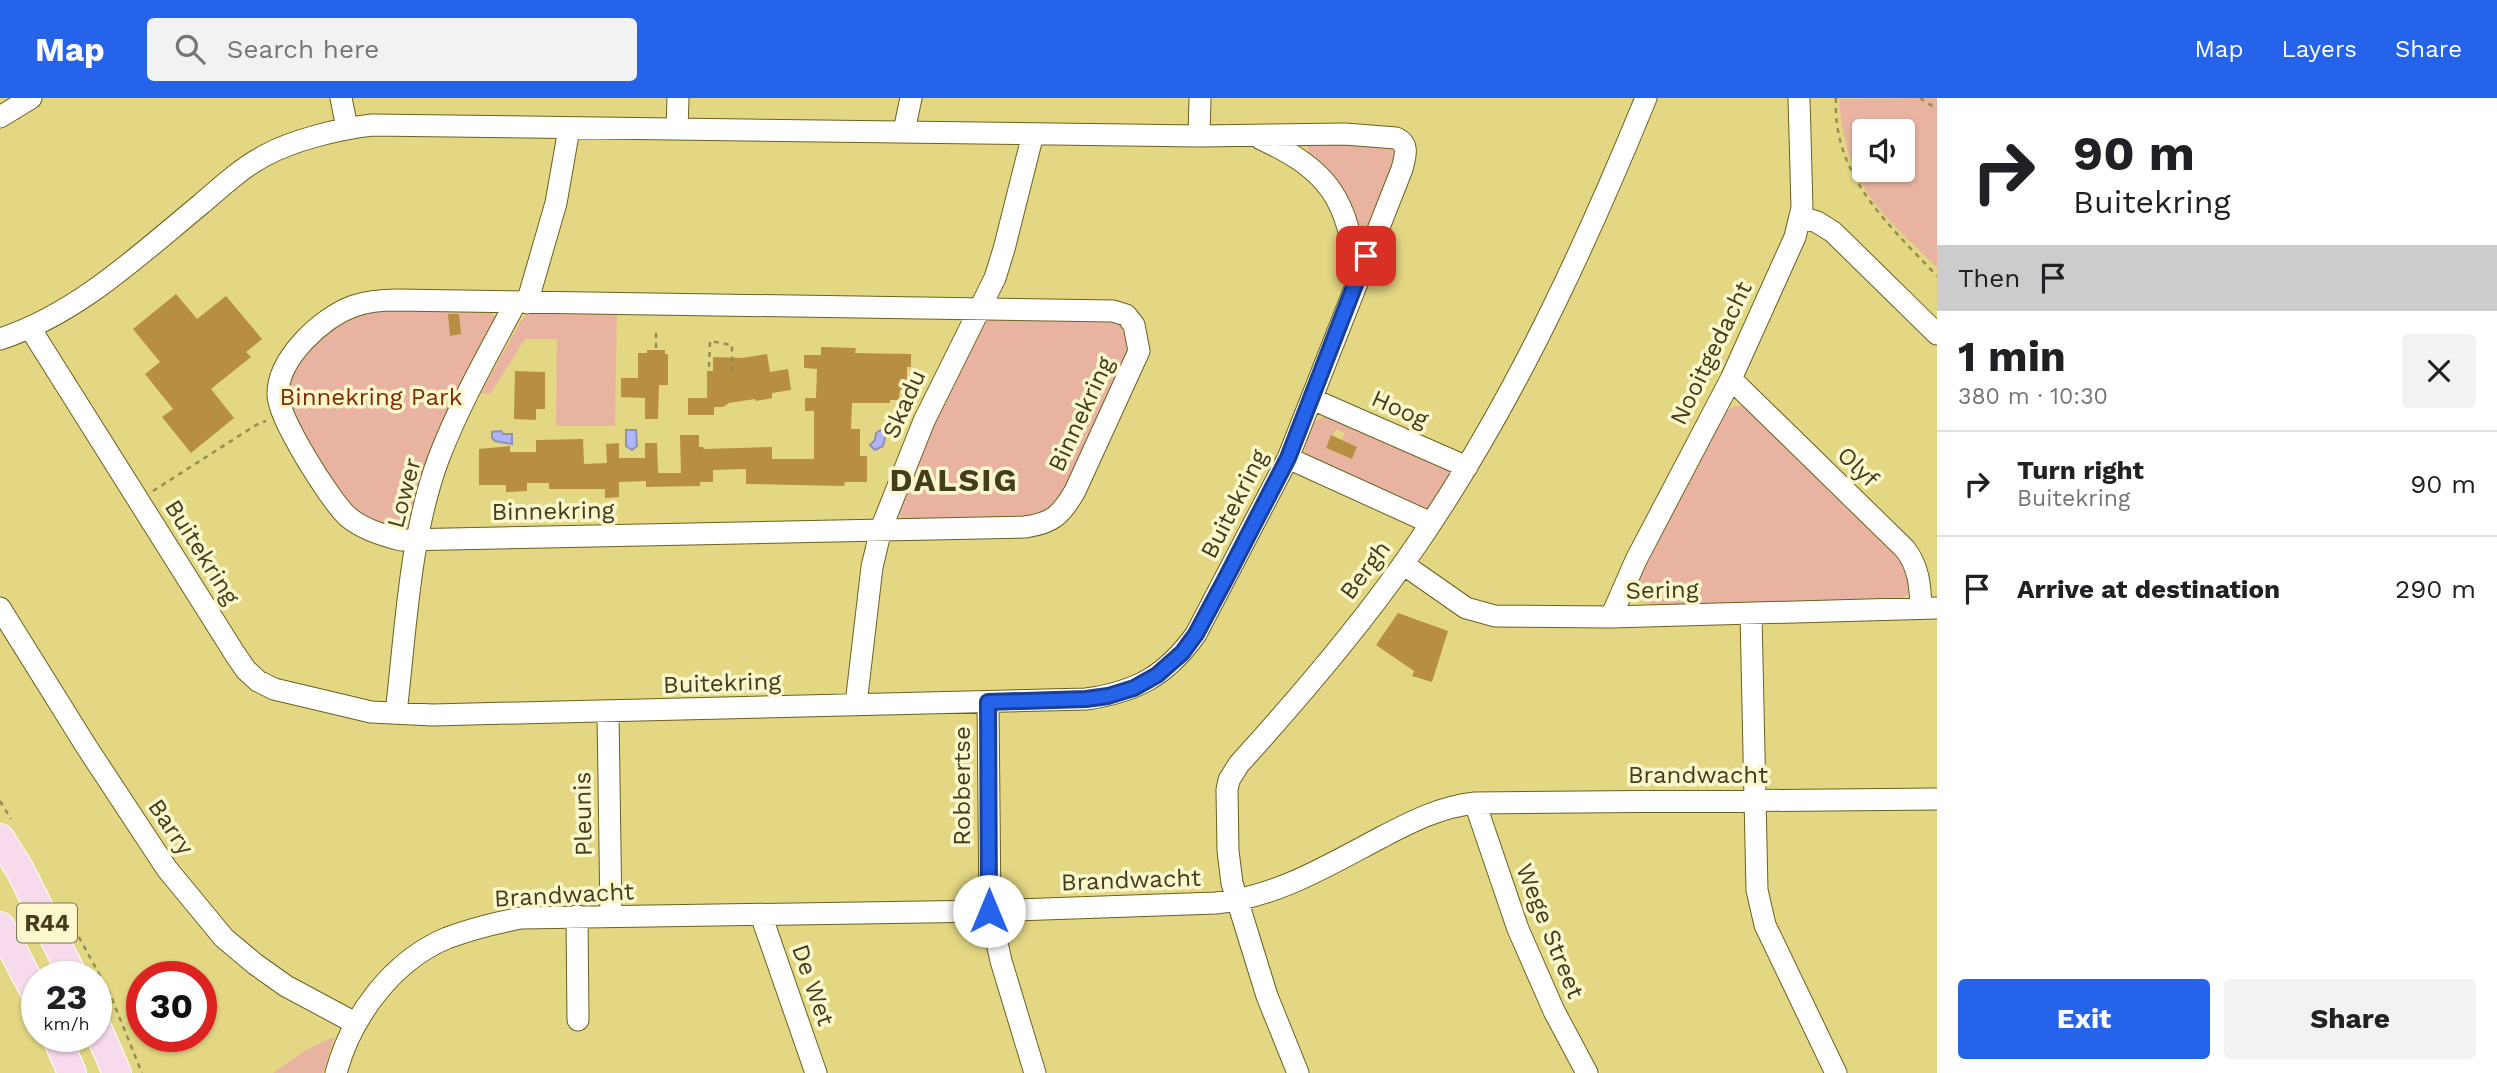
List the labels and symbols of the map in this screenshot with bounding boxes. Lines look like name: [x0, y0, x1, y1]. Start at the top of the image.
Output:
pin: [1336, 226, 1396, 286]
street label: Nooitgedacht: [1664, 277, 1758, 429]
street label: Binnekring: [1042, 352, 1120, 476]
street label: Skadu: [877, 365, 931, 443]
park label: Binnekring Park: [280, 383, 463, 411]
street label: Hoog: [1367, 384, 1433, 434]
street label: Olyf: [1832, 441, 1885, 494]
street label: Buitekring: [1195, 445, 1273, 563]
street label: Lower: [381, 455, 427, 531]
district label: DALSIG: [889, 461, 1019, 499]
street label: Buitekring: [159, 494, 245, 610]
street label: Binnekring: [491, 496, 615, 526]
street label: Bergh: [1334, 535, 1396, 605]
street label: Sering: [1625, 575, 1699, 605]
street label: Buitekring: [662, 667, 782, 699]
street label: Robbertse: [948, 726, 976, 846]
street label: Brandwacht: [1628, 761, 1768, 789]
street label: Pleunis: [568, 771, 598, 857]
street label: Barry: [142, 794, 200, 861]
street label: Wege Street: [1510, 859, 1590, 1003]
street label: Brandwacht: [1060, 864, 1202, 896]
position arrow: [952, 874, 1026, 948]
street label: Brandwacht: [493, 877, 635, 913]
road number: R44: [17, 904, 77, 943]
street label: De Wet: [786, 940, 840, 1030]
speed limit sign: 30: [126, 961, 217, 1052]

